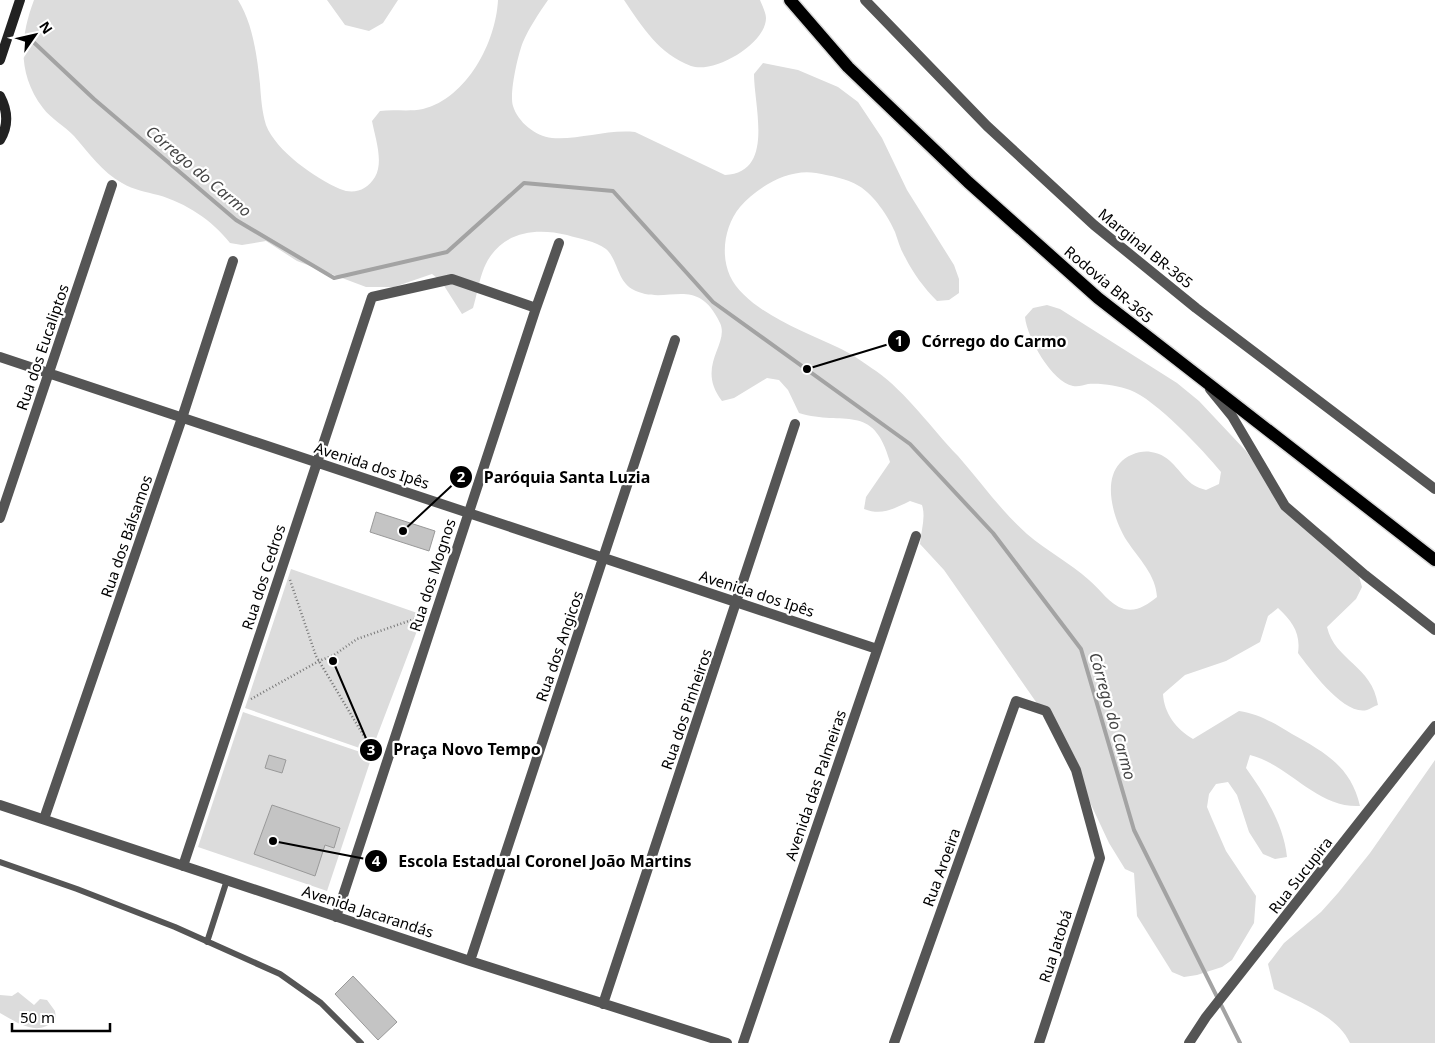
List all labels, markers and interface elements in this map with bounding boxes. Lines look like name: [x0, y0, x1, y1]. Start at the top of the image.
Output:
north arrow: [10, 10, 60, 60]
text: N: [35, 17, 57, 37]
water label: Córrego do Carmo: [142, 120, 256, 222]
street label: Marginal BR-365: [1095, 204, 1197, 292]
street label: Rodovia BR-365: [1060, 241, 1158, 327]
street label: Rua dos Eucaliptos: [11, 281, 73, 413]
callout: Córrego do Carmo: [886, 326, 1076, 357]
text: 1: [895, 330, 903, 350]
text: Córrego do Carmo: [922, 330, 1066, 352]
street label: Avenida dos Ipês: [312, 437, 432, 493]
callout: Paróquia Santa Luzia: [448, 462, 660, 493]
text: 2: [457, 466, 466, 486]
text: Paróquia Santa Luzia: [484, 466, 650, 488]
street label: Rua dos Bálsamos: [96, 472, 156, 600]
street label: Rua dos Mognos: [404, 516, 460, 634]
street label: Rua dos Cedros: [237, 522, 289, 632]
street label: Avenida dos Ipês: [697, 565, 817, 621]
street label: Rua dos Angicos: [531, 588, 587, 704]
street label: Rua dos Pinheiros: [656, 646, 716, 772]
water label: Córrego do Carmo: [1084, 650, 1142, 782]
street label: Avenida das Palmeiras: [780, 707, 850, 863]
callout: Praça Novo Tempo: [358, 734, 551, 765]
text: Praça Novo Tempo: [393, 738, 541, 760]
text: 3: [367, 739, 375, 759]
street label: Rua Aroeira: [918, 825, 964, 909]
street label: Rua Sucupira: [1264, 832, 1336, 918]
callout: Escola Estadual Coronel João Martins: [363, 845, 701, 876]
text: 4: [372, 850, 381, 870]
text: Escola Estadual Coronel João Martins: [398, 850, 692, 872]
street label: Avenida Jacarandás: [300, 880, 436, 942]
street label: Rua Jatobá: [1034, 907, 1076, 985]
scale bar: [12, 1000, 110, 1032]
text: 50 m: [20, 1007, 55, 1027]

